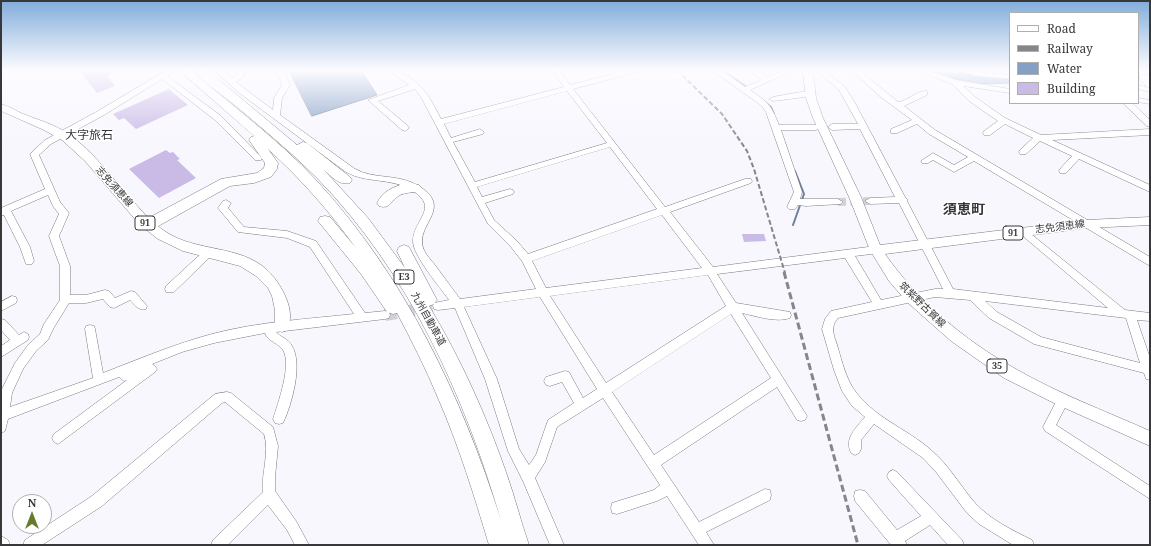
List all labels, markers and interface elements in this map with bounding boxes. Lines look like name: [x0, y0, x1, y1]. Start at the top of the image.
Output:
legend: [1009, 12, 1139, 104]
text: Road: [1047, 20, 1076, 37]
text: Railway: [1047, 40, 1093, 57]
text: Water: [1047, 60, 1082, 77]
text: Building: [1047, 80, 1095, 97]
district label: 大字旅石: [65, 129, 113, 143]
street label: 志免須恵線: [93, 164, 135, 210]
district label: 須恵町: [943, 202, 985, 218]
road number: 91: [135, 216, 155, 230]
street label: 志免須恵線: [1034, 218, 1086, 236]
road number: 91: [1003, 226, 1023, 240]
road number: E3: [394, 270, 414, 284]
street label: 筑紫野古賀線: [896, 280, 948, 330]
street label: 九州自動車道: [408, 290, 448, 348]
road number: 35: [987, 359, 1007, 373]
north arrow: [12, 494, 52, 534]
text: N: [28, 495, 36, 510]

